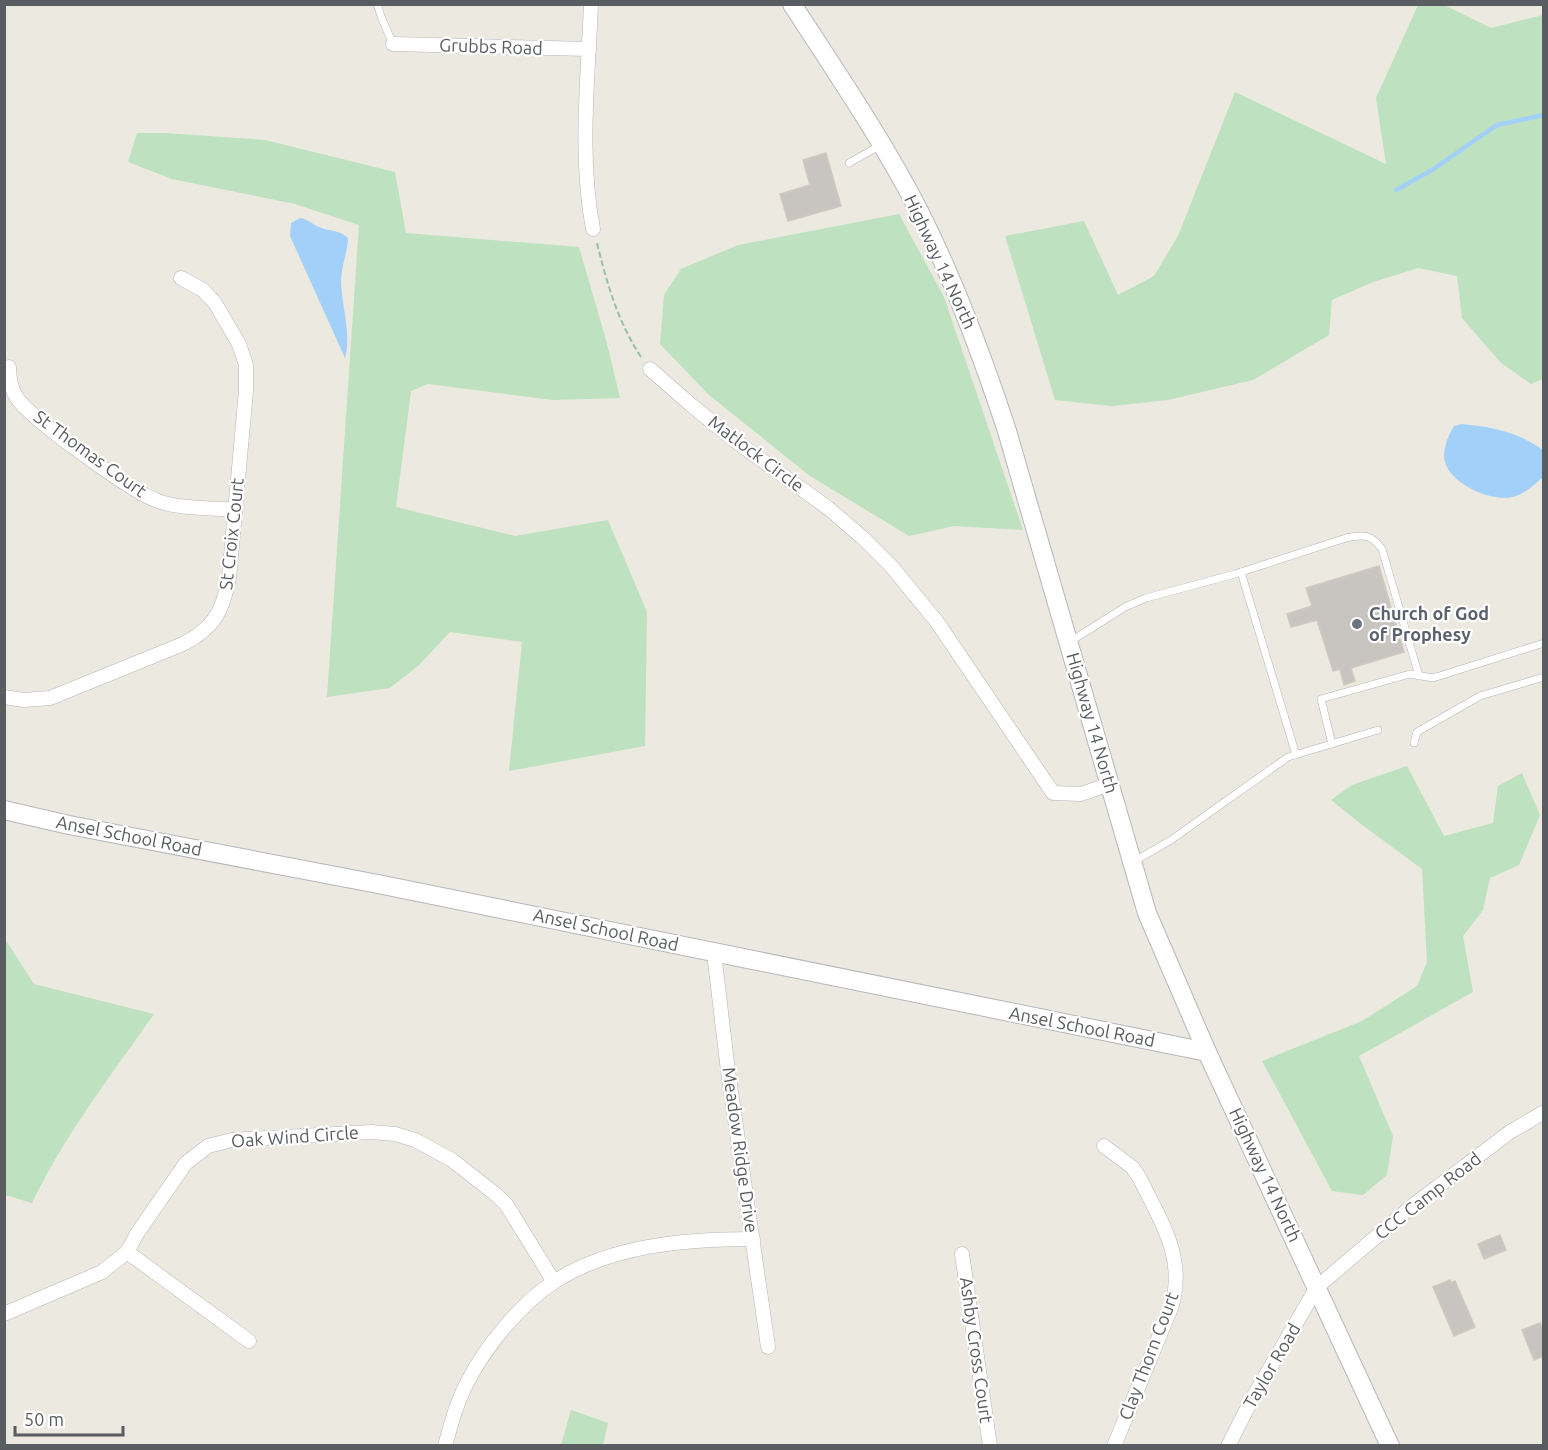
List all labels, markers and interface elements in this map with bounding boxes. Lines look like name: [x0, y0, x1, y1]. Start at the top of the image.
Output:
street label: Grubbs Road: [439, 34, 543, 58]
street label: Highway 14 North: [901, 191, 981, 332]
street label: St Thomas Court: [31, 406, 151, 501]
street label: Matlock Circle: [705, 411, 808, 496]
street label: St Croix Court: [215, 477, 247, 591]
place label: Church of God of Prophesy: [1369, 603, 1489, 644]
marker: Church of God of Prophesy: [1350, 617, 1364, 631]
street label: Highway 14 North: [1063, 650, 1123, 795]
street label: Ansel School Road: [55, 811, 204, 859]
street label: Ansel School Road: [532, 904, 681, 954]
street label: Ansel School Road: [1008, 1002, 1157, 1050]
street label: Meadow Ridge Drive: [719, 1066, 763, 1234]
street label: Highway 14 North: [1226, 1104, 1306, 1245]
street label: Oak Wind Circle: [230, 1122, 359, 1150]
street label: CCC Camp Road: [1370, 1148, 1484, 1243]
street label: Ashby Cross Court: [957, 1276, 997, 1424]
street label: Clay Thorn Court: [1114, 1289, 1182, 1423]
street label: Taylor Road: [1239, 1319, 1304, 1412]
scale bar: [15, 1399, 123, 1437]
text: 50 m: [24, 1409, 64, 1429]

